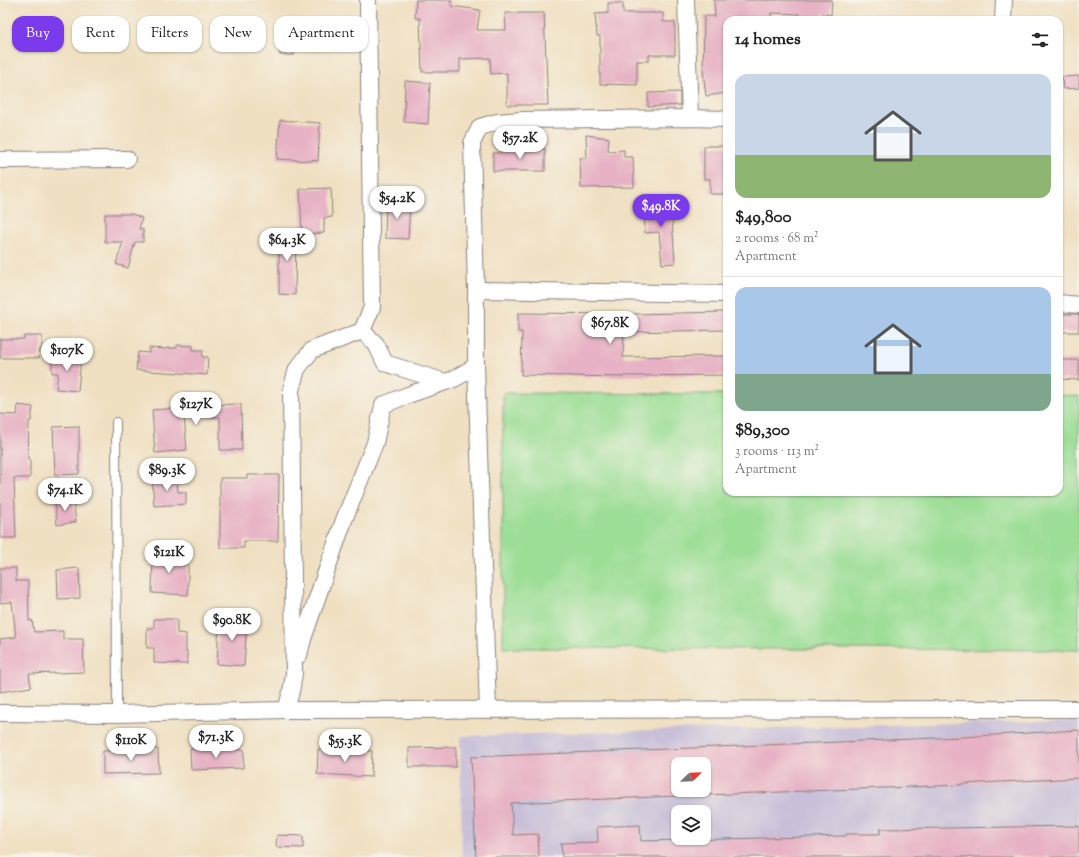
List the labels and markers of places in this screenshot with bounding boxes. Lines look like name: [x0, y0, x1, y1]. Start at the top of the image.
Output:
pin: $57.2K: [487, 126, 553, 160]
pin: $54.2K: [364, 186, 430, 220]
pin: $49.8K: [628, 194, 694, 228]
pin: $64.3K: [254, 228, 320, 262]
pin: $67.8K: [577, 311, 643, 345]
pin: $107K: [39, 338, 95, 372]
pin: $127K: [168, 392, 224, 426]
pin: $89.3K: [134, 458, 200, 492]
pin: $74.1K: [32, 478, 98, 512]
pin: $121K: [141, 540, 197, 574]
pin: $90.8K: [199, 608, 265, 642]
pin: $71.3K: [183, 725, 249, 759]
pin: $110K: [103, 728, 159, 762]
pin: $55.3K: [312, 729, 378, 763]

